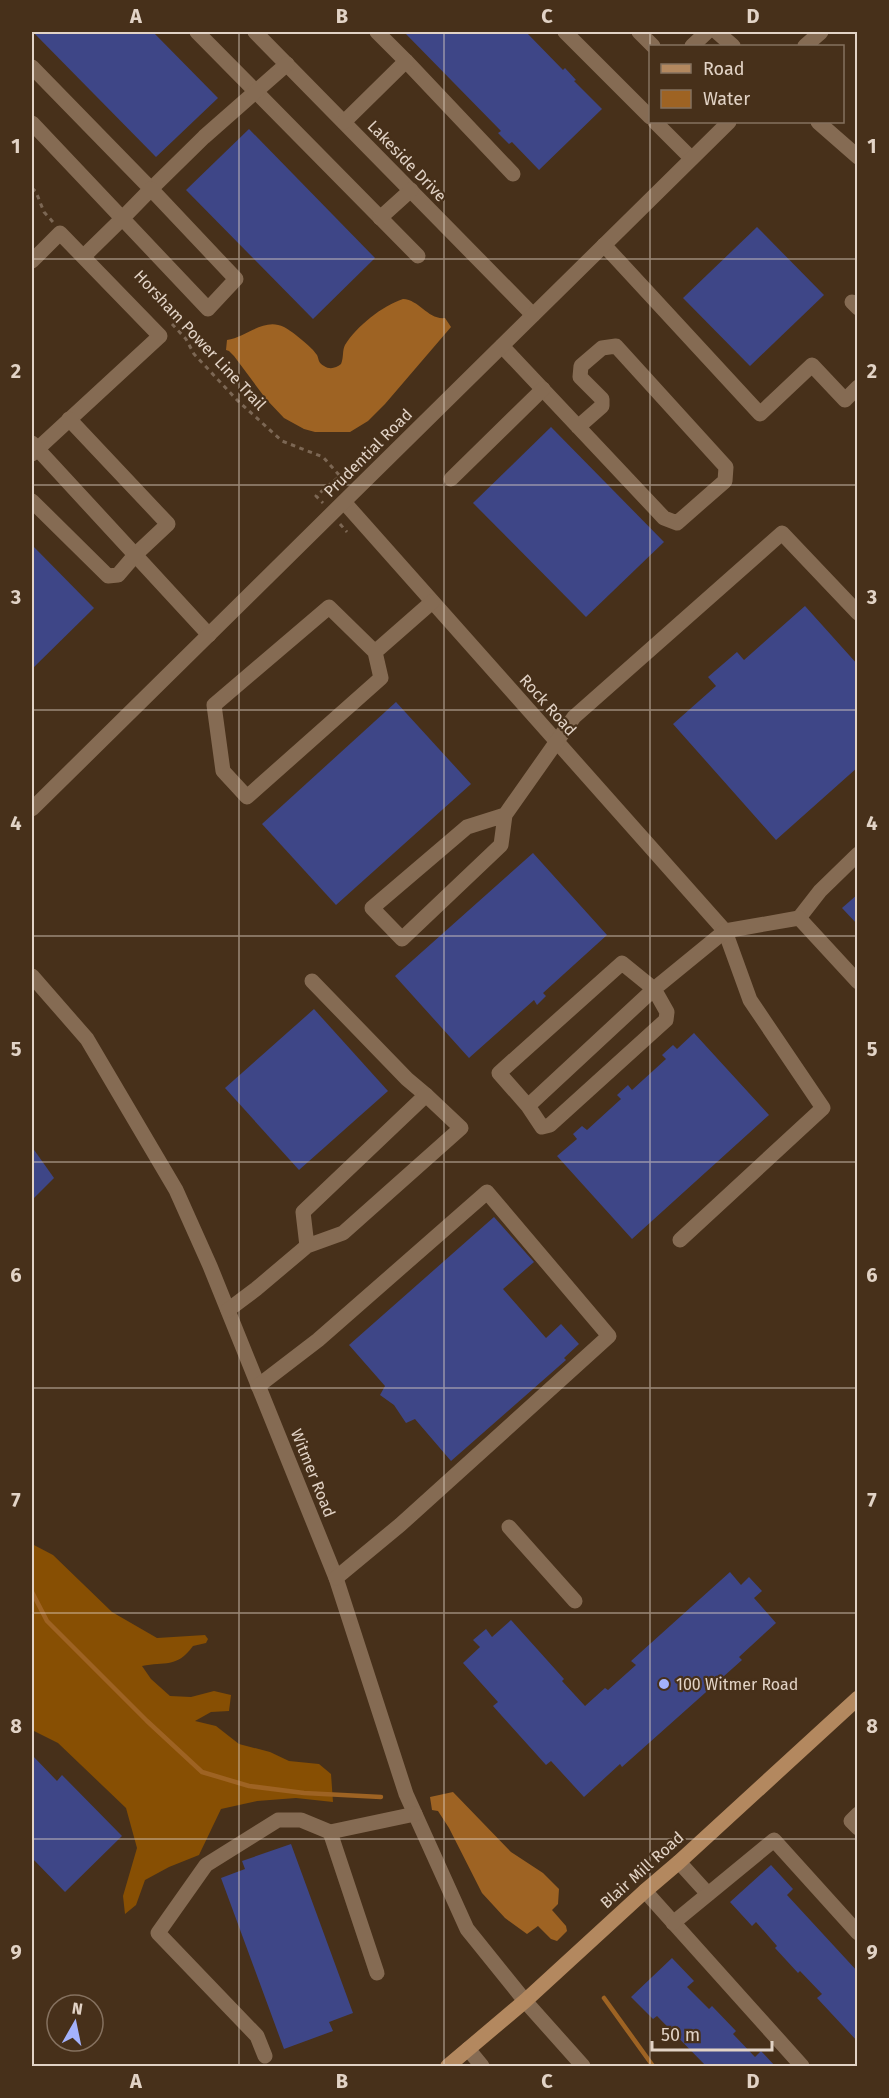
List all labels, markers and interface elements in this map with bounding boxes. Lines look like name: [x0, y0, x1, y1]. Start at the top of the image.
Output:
text: A: [129, 4, 143, 28]
text: B: [336, 4, 348, 28]
text: C: [541, 4, 553, 28]
text: D: [746, 4, 760, 28]
legend: [649, 45, 844, 123]
text: Road: [703, 58, 745, 80]
text: Water: [703, 88, 750, 110]
street label: Lakeside Drive: [364, 117, 450, 205]
text: 1: [11, 134, 21, 158]
text: 1: [867, 134, 877, 158]
street label: Horsham Power Line Trail: [130, 266, 270, 414]
text: 2: [11, 359, 21, 383]
text: 2: [867, 359, 877, 383]
street label: Prudential Road: [320, 405, 416, 501]
text: 3: [10, 585, 21, 609]
text: 3: [866, 585, 877, 609]
street label: Rock Road: [516, 670, 580, 740]
text: 4: [10, 811, 22, 835]
text: 4: [866, 811, 878, 835]
text: 5: [11, 1037, 22, 1061]
text: 5: [867, 1037, 878, 1061]
text: 6: [10, 1263, 22, 1287]
text: 6: [866, 1263, 878, 1287]
street label: Witmer Road: [287, 1426, 339, 1520]
text: 7: [11, 1488, 21, 1512]
text: 7: [867, 1488, 877, 1512]
place label: 100 Witmer Road: [676, 1675, 798, 1694]
marker: 100 Witmer Road: [657, 1677, 671, 1691]
text: 8: [10, 1714, 22, 1738]
text: 8: [866, 1714, 878, 1738]
street label: Blair Mill Road: [596, 1828, 688, 1912]
text: 9: [10, 1940, 22, 1964]
text: 9: [866, 1940, 878, 1964]
north arrow: [45, 1993, 105, 2053]
text: N: [71, 1998, 84, 2019]
scale bar: [652, 2014, 772, 2052]
text: 50 m: [661, 2024, 700, 2046]
text: A: [129, 2069, 143, 2093]
text: B: [336, 2069, 348, 2093]
text: C: [541, 2069, 553, 2093]
text: D: [746, 2069, 760, 2093]

